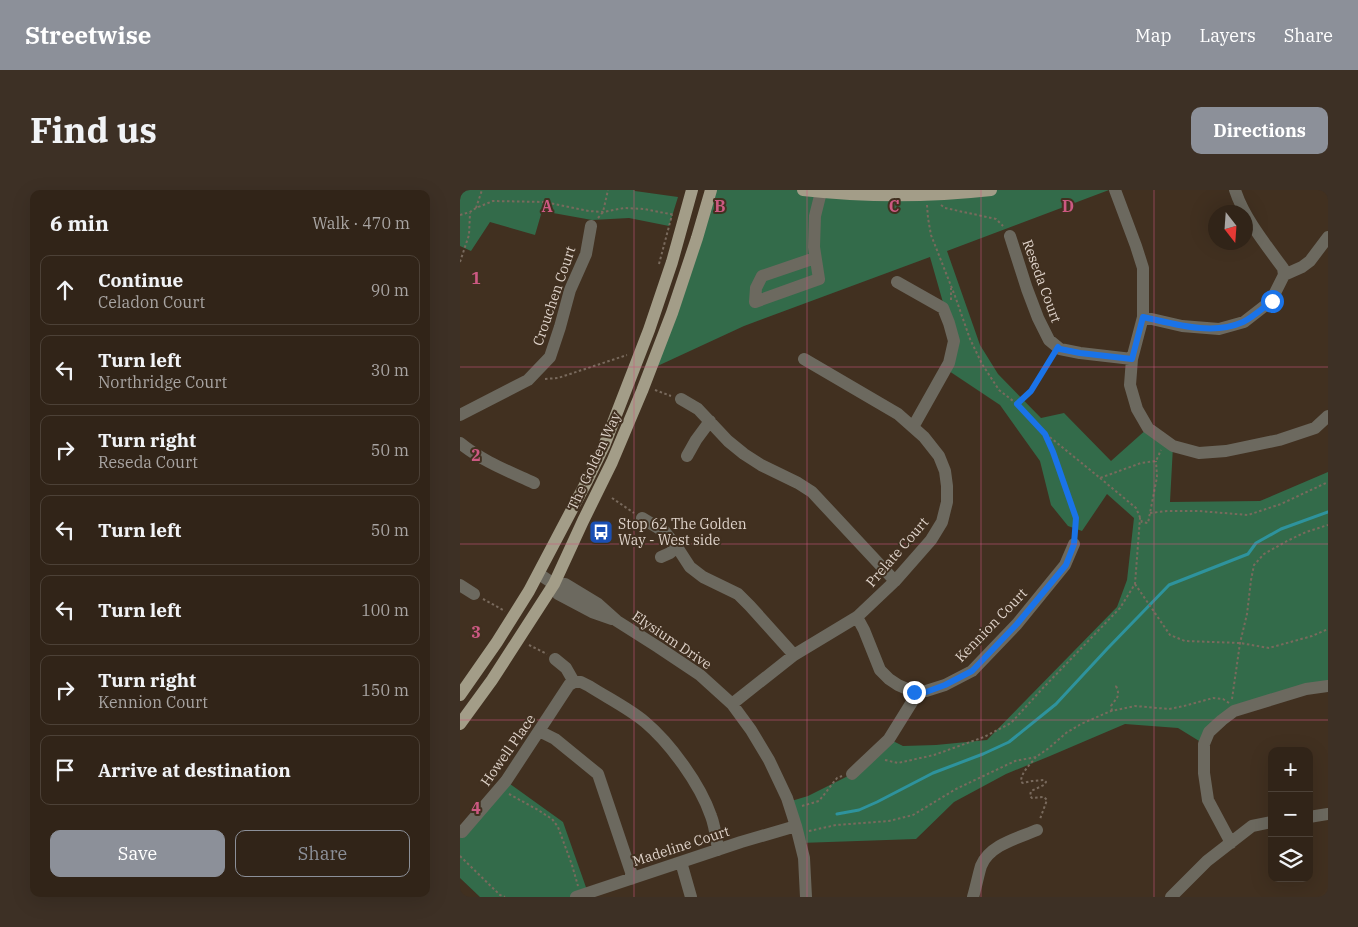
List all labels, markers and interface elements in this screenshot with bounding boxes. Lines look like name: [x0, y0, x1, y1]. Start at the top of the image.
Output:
text: Streetwise: [25, 19, 151, 51]
text: Map: [1135, 24, 1172, 47]
text: Layers: [1200, 24, 1256, 47]
text: Share: [1284, 24, 1333, 47]
text: Find us: [30, 107, 157, 153]
button: Directions: [1191, 107, 1328, 154]
text: A: [541, 196, 553, 216]
text: B: [714, 196, 726, 216]
text: C: [889, 196, 899, 216]
text: D: [1062, 196, 1074, 216]
north arrow: [1208, 205, 1253, 250]
text: 6 min: [50, 209, 109, 237]
text: Walk · 470 m: [312, 213, 410, 233]
street label: Reseda Court: [1019, 237, 1065, 325]
street label: Crouchen Court: [529, 244, 579, 348]
text: Continue: [98, 268, 183, 292]
text: 1: [471, 268, 481, 288]
icon: ahead: [51, 276, 79, 304]
text: 90 m: [371, 280, 409, 300]
route start: [1261, 290, 1284, 313]
text: Celadon Court: [98, 292, 205, 312]
text: Turn left: [98, 348, 181, 372]
icon: left: [51, 356, 79, 384]
text: 30 m: [371, 360, 409, 380]
text: Northridge Court: [98, 372, 227, 392]
street label: The Golden Way: [563, 408, 625, 513]
text: Turn right: [98, 428, 196, 452]
icon: right: [51, 436, 79, 464]
text: 50 m: [371, 440, 409, 460]
text: 2: [471, 445, 481, 465]
text: Reseda Court: [98, 452, 198, 472]
street label: Prelate Court: [862, 513, 932, 591]
place label: Stop 62 The Golden Way - West side: [618, 515, 747, 549]
icon: left: [51, 516, 79, 544]
text: Turn left: [98, 518, 181, 542]
bus stop icon: Stop 62 The Golden Way - West side: [588, 519, 614, 545]
text: 50 m: [371, 520, 409, 540]
street label: Kennion Court: [951, 584, 1031, 666]
icon: left: [51, 596, 79, 624]
text: Turn left: [98, 598, 181, 622]
text: 100 m: [361, 600, 409, 620]
street label: Elysium Drive: [629, 607, 715, 673]
text: 3: [471, 622, 481, 642]
text: Turn right: [98, 668, 196, 692]
icon: right: [51, 676, 79, 704]
text: 150 m: [361, 680, 409, 700]
route end: [903, 681, 926, 704]
text: Kennion Court: [98, 692, 208, 712]
street label: Howell Place: [477, 710, 539, 790]
map controls: [1268, 747, 1313, 882]
button: +: [1268, 747, 1313, 792]
icon: arrive: [51, 756, 79, 784]
text: Arrive at destination: [98, 758, 291, 782]
button: −: [1268, 792, 1313, 837]
text: 4: [471, 798, 481, 818]
street label: Madeline Court: [630, 822, 732, 870]
button: Save: [50, 830, 225, 877]
button: Share: [235, 830, 410, 877]
button: layers: [1268, 837, 1313, 882]

